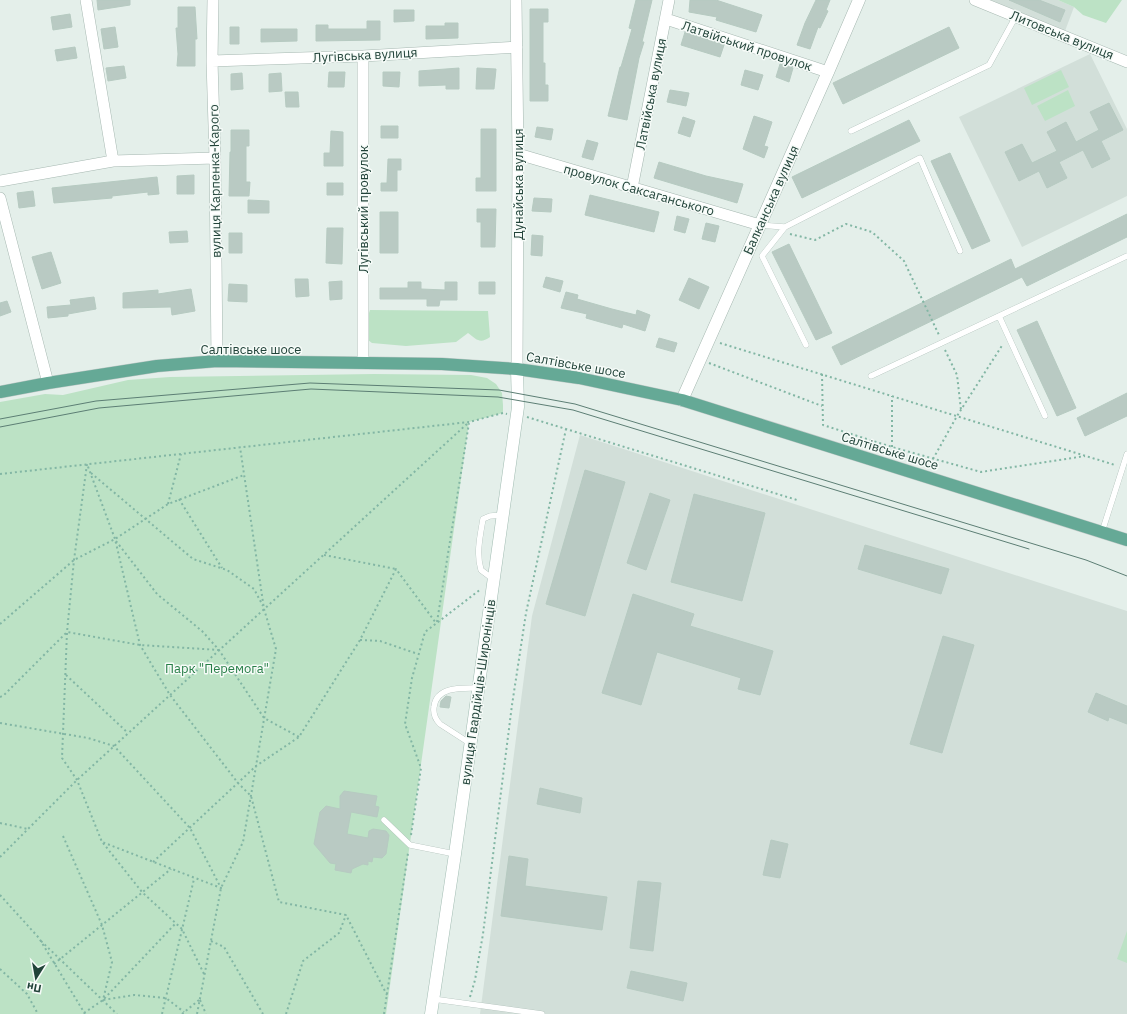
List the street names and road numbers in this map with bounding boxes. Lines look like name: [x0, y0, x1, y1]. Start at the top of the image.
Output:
street label: Литовська вулиця: [1008, 6, 1116, 64]
street label: Латвійський провулок: [680, 17, 814, 75]
street label: Латвійська вулиця: [632, 37, 670, 151]
street label: Лугівська вулиця: [312, 44, 418, 66]
street label: вулиця Карпенка-Карого: [205, 104, 225, 258]
street label: Дунайська вулиця: [510, 128, 527, 240]
street label: Балканська вулиця: [739, 143, 803, 257]
street label: Лугівський провулок: [355, 145, 372, 273]
street label: провулок Саксаганського: [562, 160, 716, 220]
street label: Салтівське шосе: [201, 341, 301, 358]
street label: Салтівське шосе: [525, 348, 627, 382]
street label: Салтівське шосе: [839, 428, 941, 474]
street label: вулиця Гвардійців-Широнінців: [457, 598, 499, 786]

